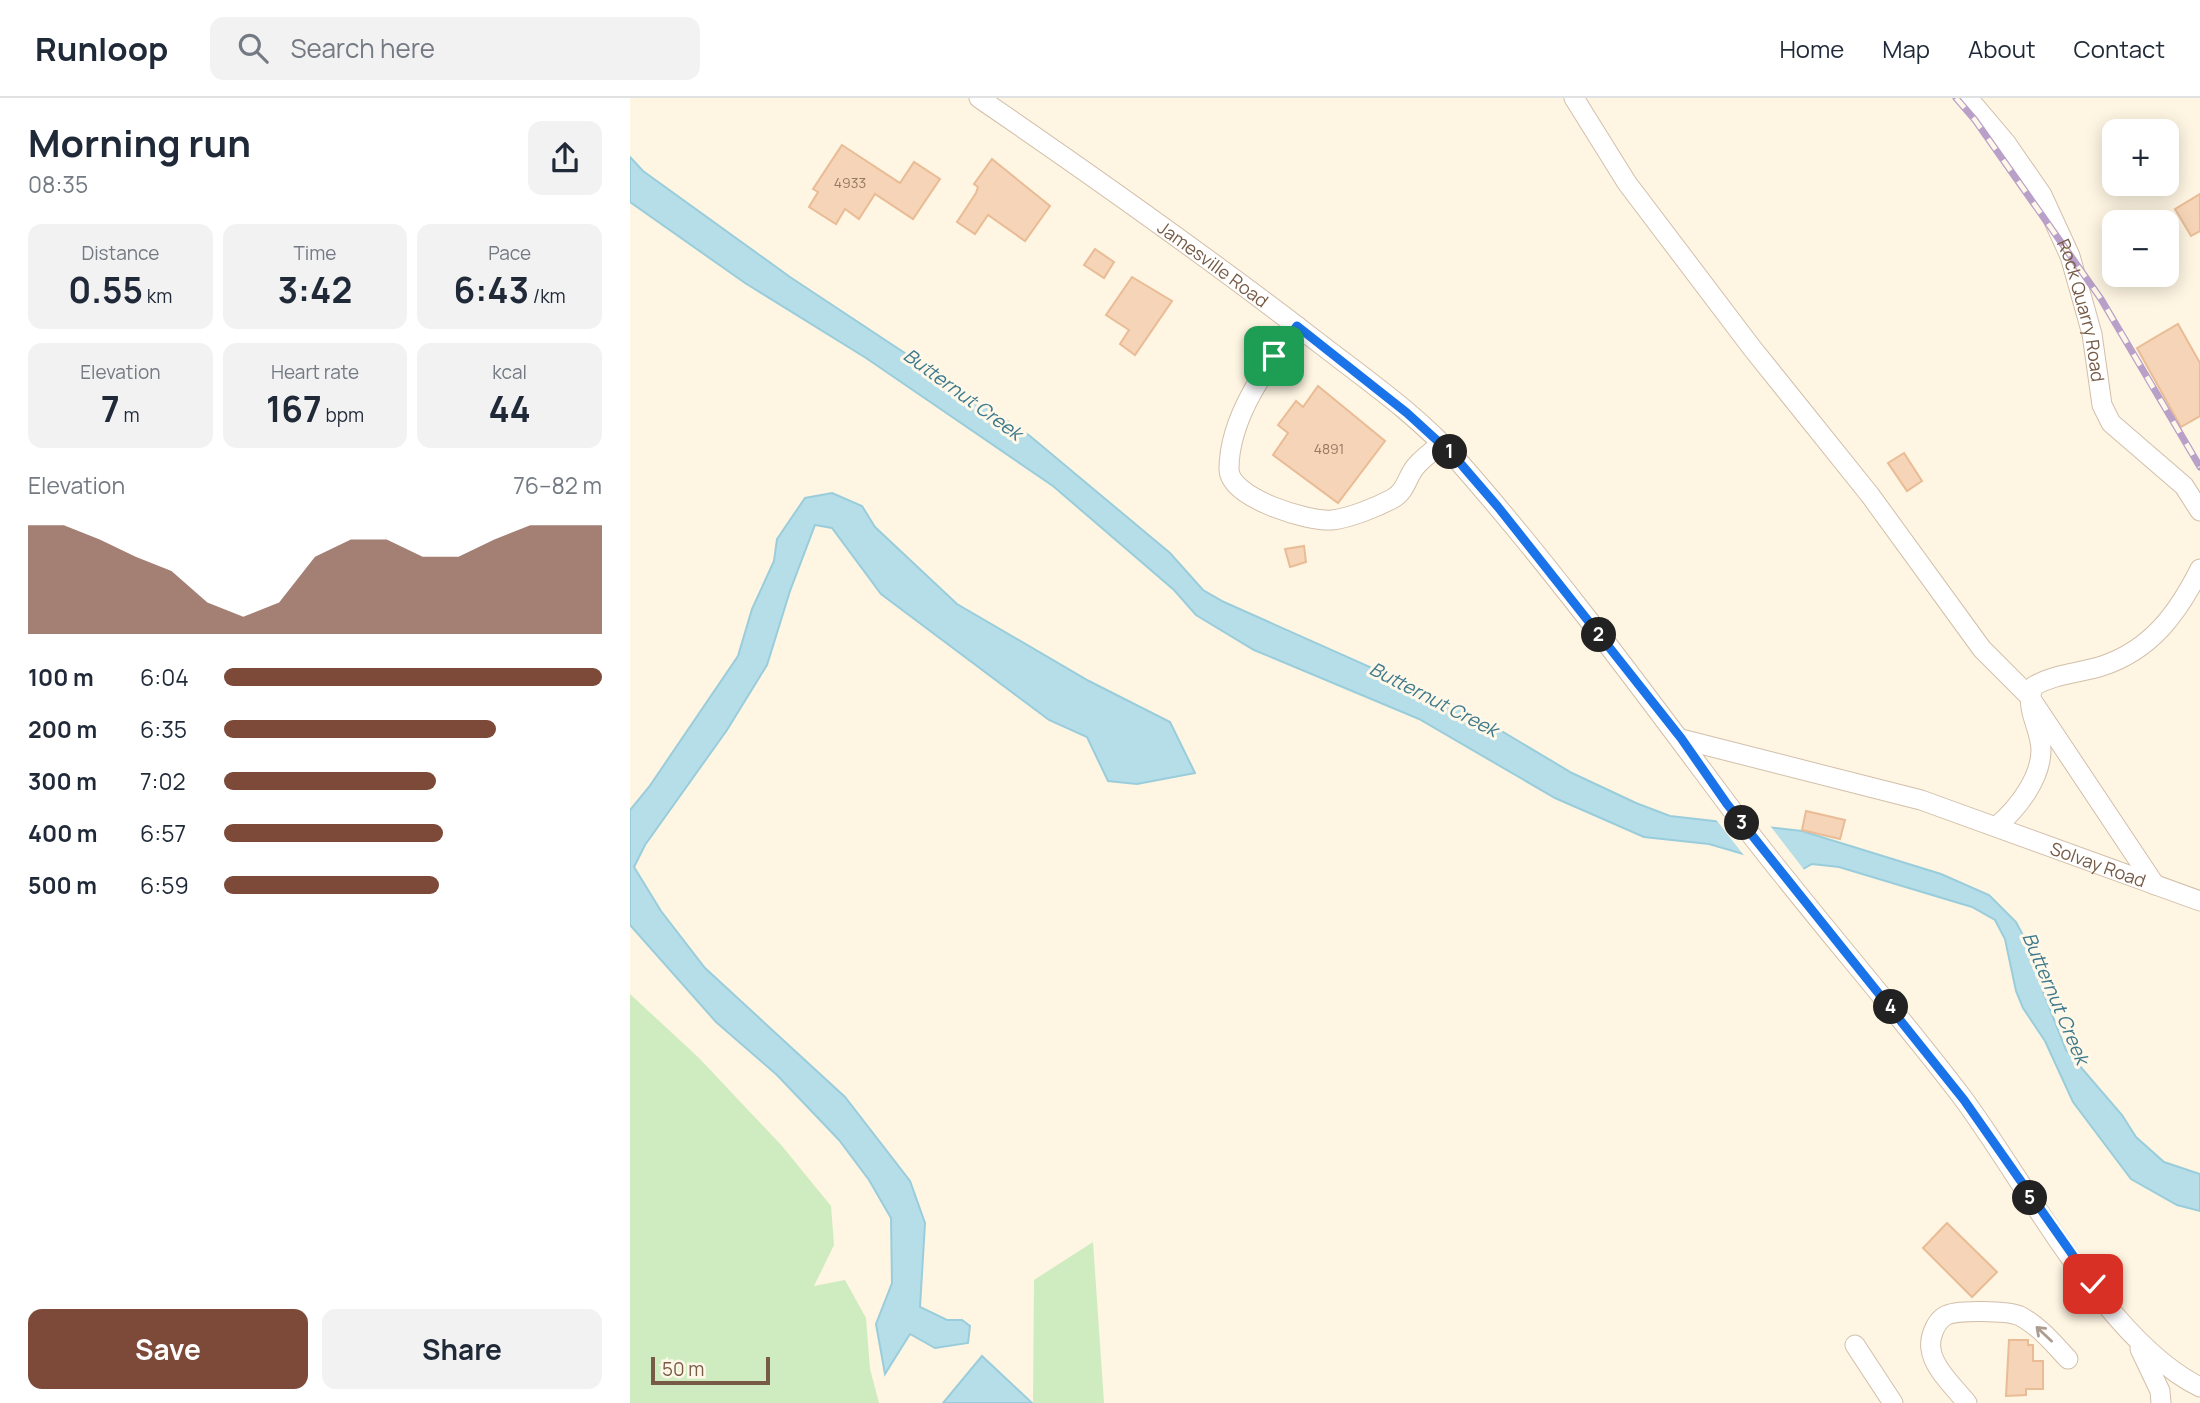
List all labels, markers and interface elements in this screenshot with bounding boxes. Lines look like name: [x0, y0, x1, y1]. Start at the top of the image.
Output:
search box: [210, 17, 700, 80]
text: Runloop: [35, 26, 168, 71]
icon: search: [234, 29, 272, 67]
text: Search here: [290, 30, 435, 66]
text: Home: [1779, 32, 1844, 65]
text: Map: [1882, 32, 1930, 65]
text: About: [1968, 32, 2036, 65]
text: Contact: [2074, 32, 2165, 65]
text: Morning run: [28, 116, 251, 168]
map controls: [2102, 119, 2179, 287]
button: +: [2102, 119, 2179, 196]
button: share: [528, 121, 602, 195]
text: 08:35: [28, 168, 88, 200]
house number: 4933: [834, 173, 866, 192]
button: −: [2102, 210, 2179, 287]
street label: Jamesville Road: [1153, 215, 1274, 313]
street label: Rock Quarry Road: [2052, 235, 2111, 383]
text: Distance: [81, 240, 159, 266]
text: Time: [294, 240, 336, 266]
text: Pace: [488, 240, 531, 266]
text: 0.55: [68, 266, 143, 314]
text: 3:42: [278, 266, 352, 314]
text: 6:43: [454, 266, 529, 314]
text: km: [143, 283, 172, 309]
text: /km: [529, 283, 566, 309]
pin: [1244, 326, 1304, 386]
icon: arrive: [1255, 337, 1293, 375]
water label: Butternut Creek: [898, 342, 1030, 447]
text: Elevation: [80, 359, 160, 385]
text: Heart rate: [271, 359, 359, 385]
text: kcal: [492, 359, 527, 385]
text: 7: [101, 385, 120, 433]
text: 167: [266, 385, 322, 433]
text: 44: [489, 385, 531, 433]
text: m: [120, 402, 140, 428]
text: bpm: [322, 402, 364, 428]
pin: 1: [1432, 434, 1468, 470]
text: 1: [1445, 438, 1454, 464]
house number: 4891: [1314, 439, 1344, 458]
text: Elevation: [28, 469, 125, 501]
text: 76–82 m: [513, 469, 602, 501]
pin: 2: [1581, 618, 1616, 652]
text: 2: [1593, 621, 1604, 647]
water label: Butternut Creek: [1365, 655, 1505, 744]
text: 100 m: [28, 661, 94, 693]
text: 6:04: [140, 661, 189, 693]
text: 200 m: [28, 713, 97, 745]
text: 6:35: [140, 713, 187, 745]
text: 300 m: [28, 765, 97, 797]
text: 7:02: [140, 765, 186, 797]
pin: 3: [1724, 806, 1760, 840]
text: 3: [1736, 809, 1747, 835]
text: 400 m: [28, 817, 98, 849]
text: 6:57: [140, 817, 186, 849]
street label: Solvay Road: [2047, 836, 2149, 892]
text: 500 m: [28, 869, 97, 901]
text: 6:59: [140, 869, 189, 901]
water label: Butternut Creek: [2017, 928, 2096, 1070]
pin: 4: [1874, 990, 1908, 1024]
text: 4: [1885, 993, 1896, 1019]
pin: 5: [2012, 1180, 2048, 1216]
text: 5: [2024, 1184, 2035, 1210]
pin: [2063, 1254, 2123, 1314]
icon: check: [2074, 1265, 2112, 1303]
button: Save: [28, 1309, 308, 1389]
button: Share: [322, 1309, 602, 1389]
one-way arrow: [2036, 1326, 2053, 1343]
scale bar: [651, 1354, 770, 1386]
text: 50 m: [662, 1356, 704, 1382]

